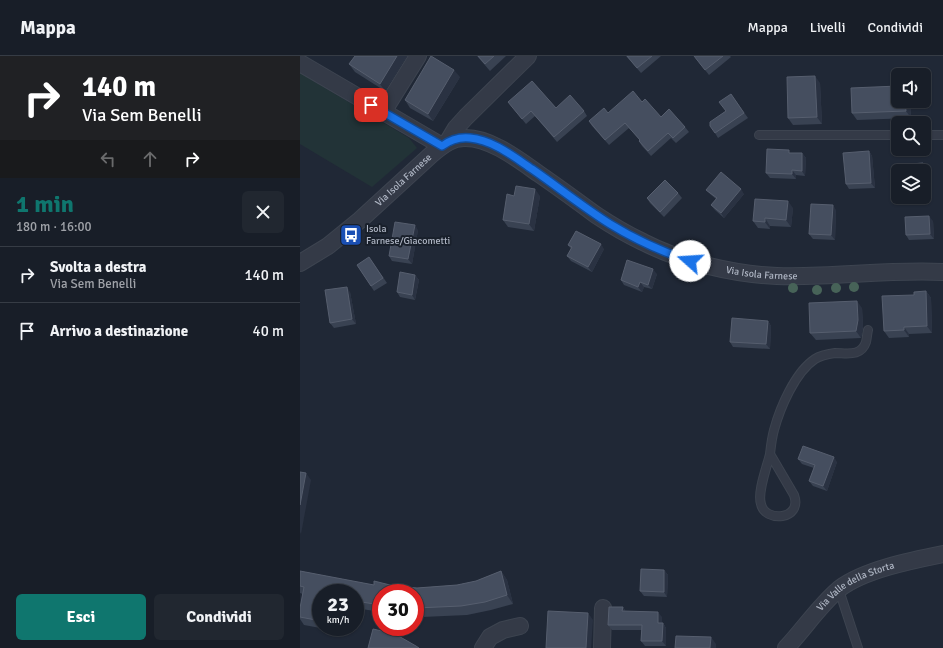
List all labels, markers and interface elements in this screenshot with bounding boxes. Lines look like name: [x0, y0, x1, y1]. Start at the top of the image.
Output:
text: Mappa: [20, 16, 76, 40]
text: Mappa: [748, 19, 788, 36]
text: Livelli: [810, 19, 846, 36]
text: Condividi: [868, 19, 923, 36]
map controls: [891, 68, 931, 204]
button: sound: [891, 68, 931, 108]
text: 140 m: [82, 70, 156, 104]
icon: right: [16, 72, 68, 124]
pin: [354, 88, 388, 122]
icon: arrive: [360, 94, 382, 116]
text: Via Sem Benelli: [82, 104, 202, 126]
button: search: [891, 116, 931, 156]
icon: left: [97, 148, 119, 170]
icon: ahead: [139, 148, 161, 170]
icon: right: [181, 148, 203, 170]
street label: Via Isola Farnese: [373, 151, 434, 209]
button: layers: [891, 164, 931, 204]
text: 1 min: [16, 189, 74, 219]
button: close: [242, 191, 284, 233]
text: 180 m · 16:00: [16, 219, 92, 235]
bus stop icon: Isola Farnese/Giacometti: [338, 222, 364, 248]
place label: Isola Farnese/Giacometti: [366, 223, 450, 247]
position arrow: [669, 240, 711, 282]
text: Svolta a destra: [50, 258, 146, 276]
icon: right: [16, 264, 38, 286]
street label: Via Isola Farnese: [725, 264, 798, 282]
text: 140 m: [244, 266, 284, 284]
text: Via Sem Benelli: [50, 276, 136, 292]
icon: arrive: [16, 320, 38, 342]
text: Arrivo a destinazione: [50, 322, 188, 340]
text: 40 m: [253, 322, 284, 340]
street label: Via Valle della Storta: [814, 559, 896, 614]
speed limit sign: 30: [372, 584, 424, 636]
text: 23: [327, 592, 349, 617]
button: Esci: [16, 594, 146, 640]
button: Condividi: [154, 594, 284, 640]
text: km/h: [327, 614, 349, 626]

